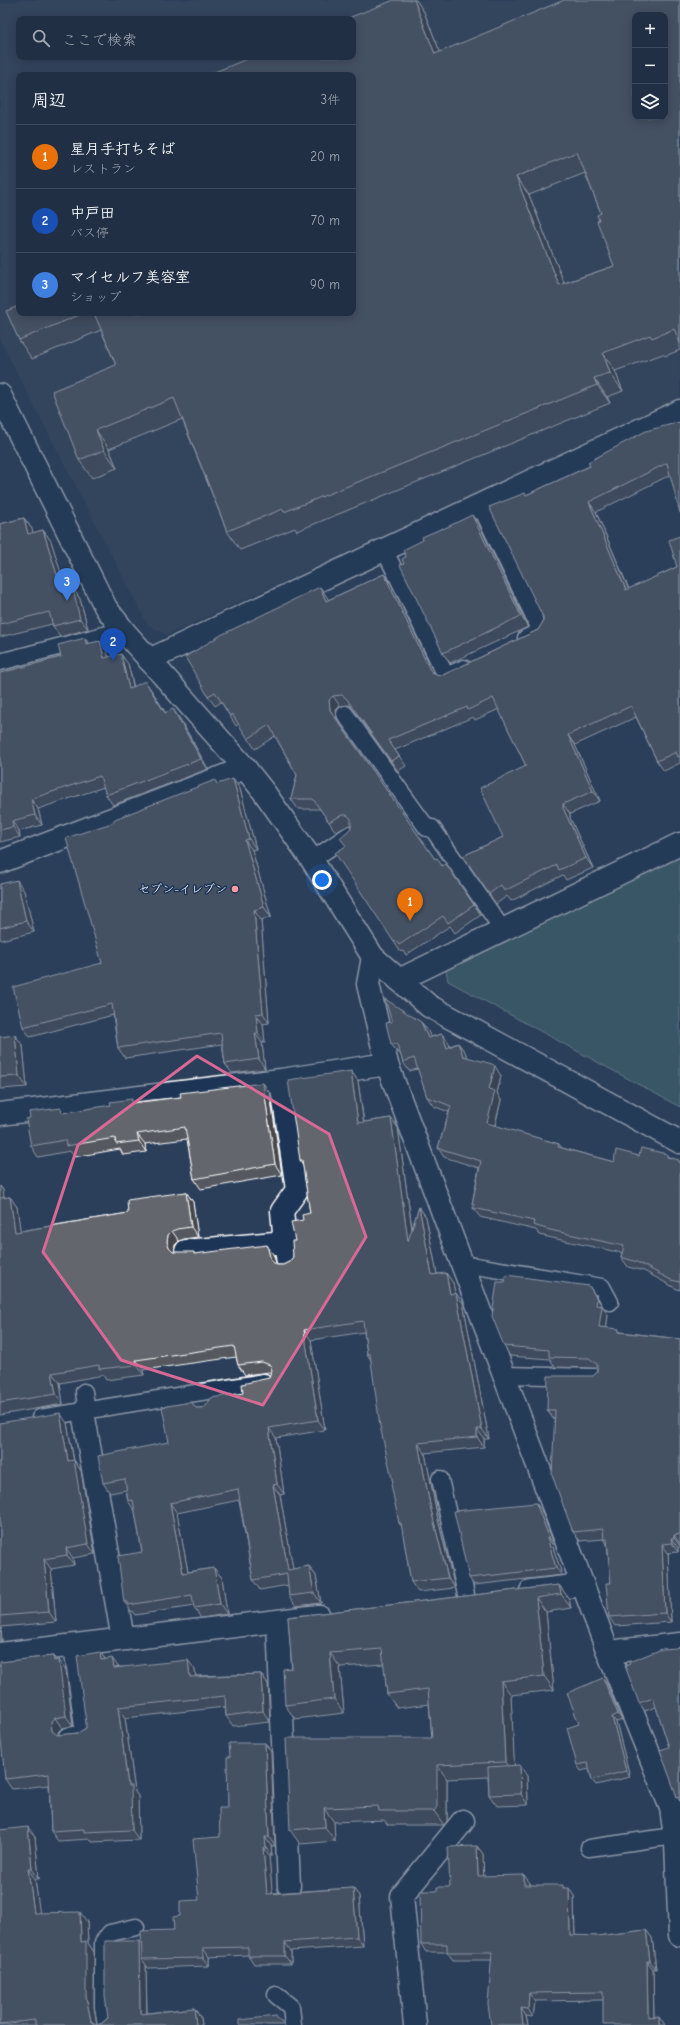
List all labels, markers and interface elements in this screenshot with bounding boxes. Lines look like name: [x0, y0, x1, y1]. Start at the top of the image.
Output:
map controls: [632, 12, 668, 120]
button: +: [632, 12, 668, 48]
search box: [16, 16, 356, 60]
icon: search: [30, 27, 52, 49]
text: ここで検索: [62, 31, 137, 49]
button: −: [632, 48, 668, 84]
button: layers: [632, 84, 668, 120]
text: 周辺: [32, 91, 66, 110]
text: 3件: [320, 92, 340, 107]
text: 星月手打ちそば: [70, 140, 175, 158]
text: 1: [42, 149, 48, 164]
text: 20 m: [310, 149, 340, 164]
text: レストラン: [70, 161, 136, 176]
text: 中戸田: [70, 204, 115, 222]
text: 2: [42, 213, 48, 228]
text: 70 m: [311, 213, 340, 228]
text: バス停: [70, 225, 109, 240]
text: マイセルフ美容室: [70, 268, 190, 286]
text: 3: [42, 277, 48, 292]
text: 90 m: [310, 277, 340, 292]
text: ショップ: [70, 289, 121, 304]
pin: 3: [54, 568, 80, 601]
pin: 2: [100, 628, 126, 661]
your location: [312, 870, 332, 890]
place label: セブン-イレブン: [138, 882, 227, 896]
marker: セブン-イレブン: [230, 884, 240, 894]
pin: 1: [397, 888, 423, 921]

